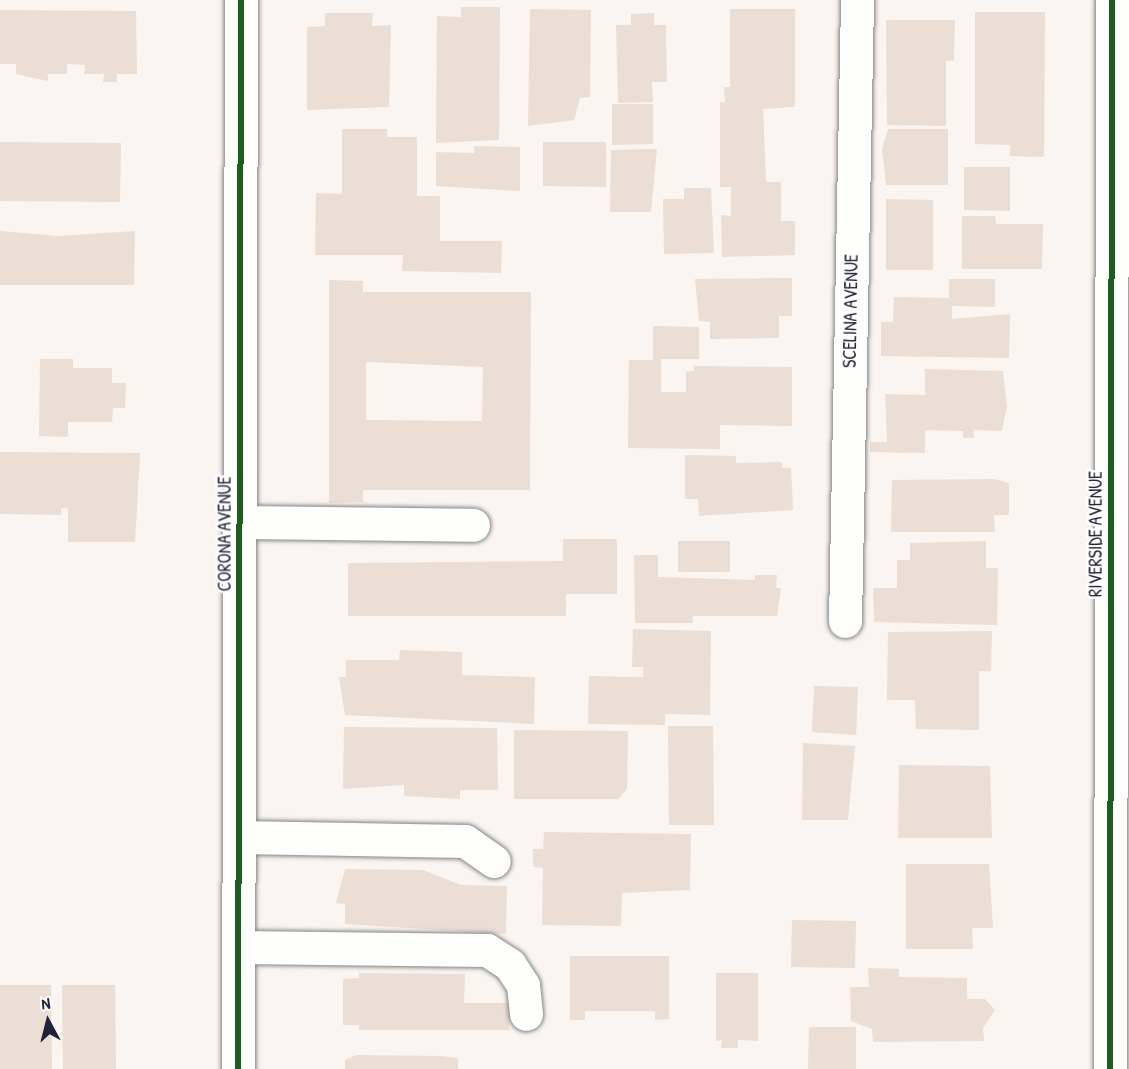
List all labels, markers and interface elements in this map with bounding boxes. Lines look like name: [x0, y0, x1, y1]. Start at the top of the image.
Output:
street label: SCELINA AVENUE: [839, 254, 863, 368]
street label: RIVERSIDE AVENUE: [1085, 471, 1107, 597]
street label: CORONA AVENUE: [214, 477, 236, 591]
north arrow: [18, 991, 78, 1051]
text: N: [40, 992, 51, 1015]

